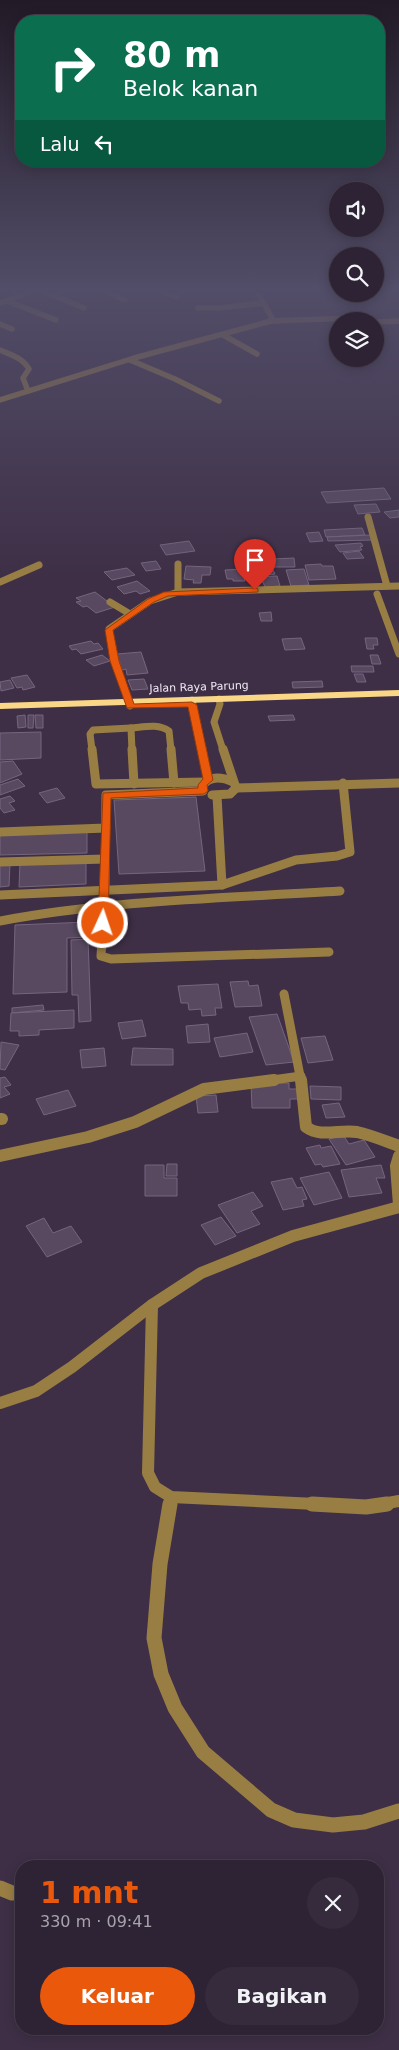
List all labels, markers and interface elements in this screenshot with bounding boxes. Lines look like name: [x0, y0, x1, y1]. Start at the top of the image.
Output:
icon: right: [40, 35, 105, 100]
text: 80 m: [123, 35, 220, 75]
text: Belok kanan: [123, 76, 258, 101]
icon: left: [90, 130, 118, 158]
text: Lalu: [40, 133, 80, 155]
map controls: [329, 182, 384, 367]
button: sound: [329, 182, 384, 237]
button: search: [329, 247, 384, 302]
button: layers: [329, 312, 384, 367]
pin: [234, 539, 276, 590]
icon: arrive: [241, 546, 269, 574]
street label: Jalan Raya Parung: [148, 679, 249, 695]
position arrow: [76, 896, 128, 948]
text: 1 mnt: [40, 1875, 138, 1910]
button: close: [307, 1877, 359, 1929]
text: 330 m · 09:41: [40, 1912, 153, 1931]
button: Keluar: [40, 1967, 195, 2025]
button: Bagikan: [205, 1967, 359, 2025]

